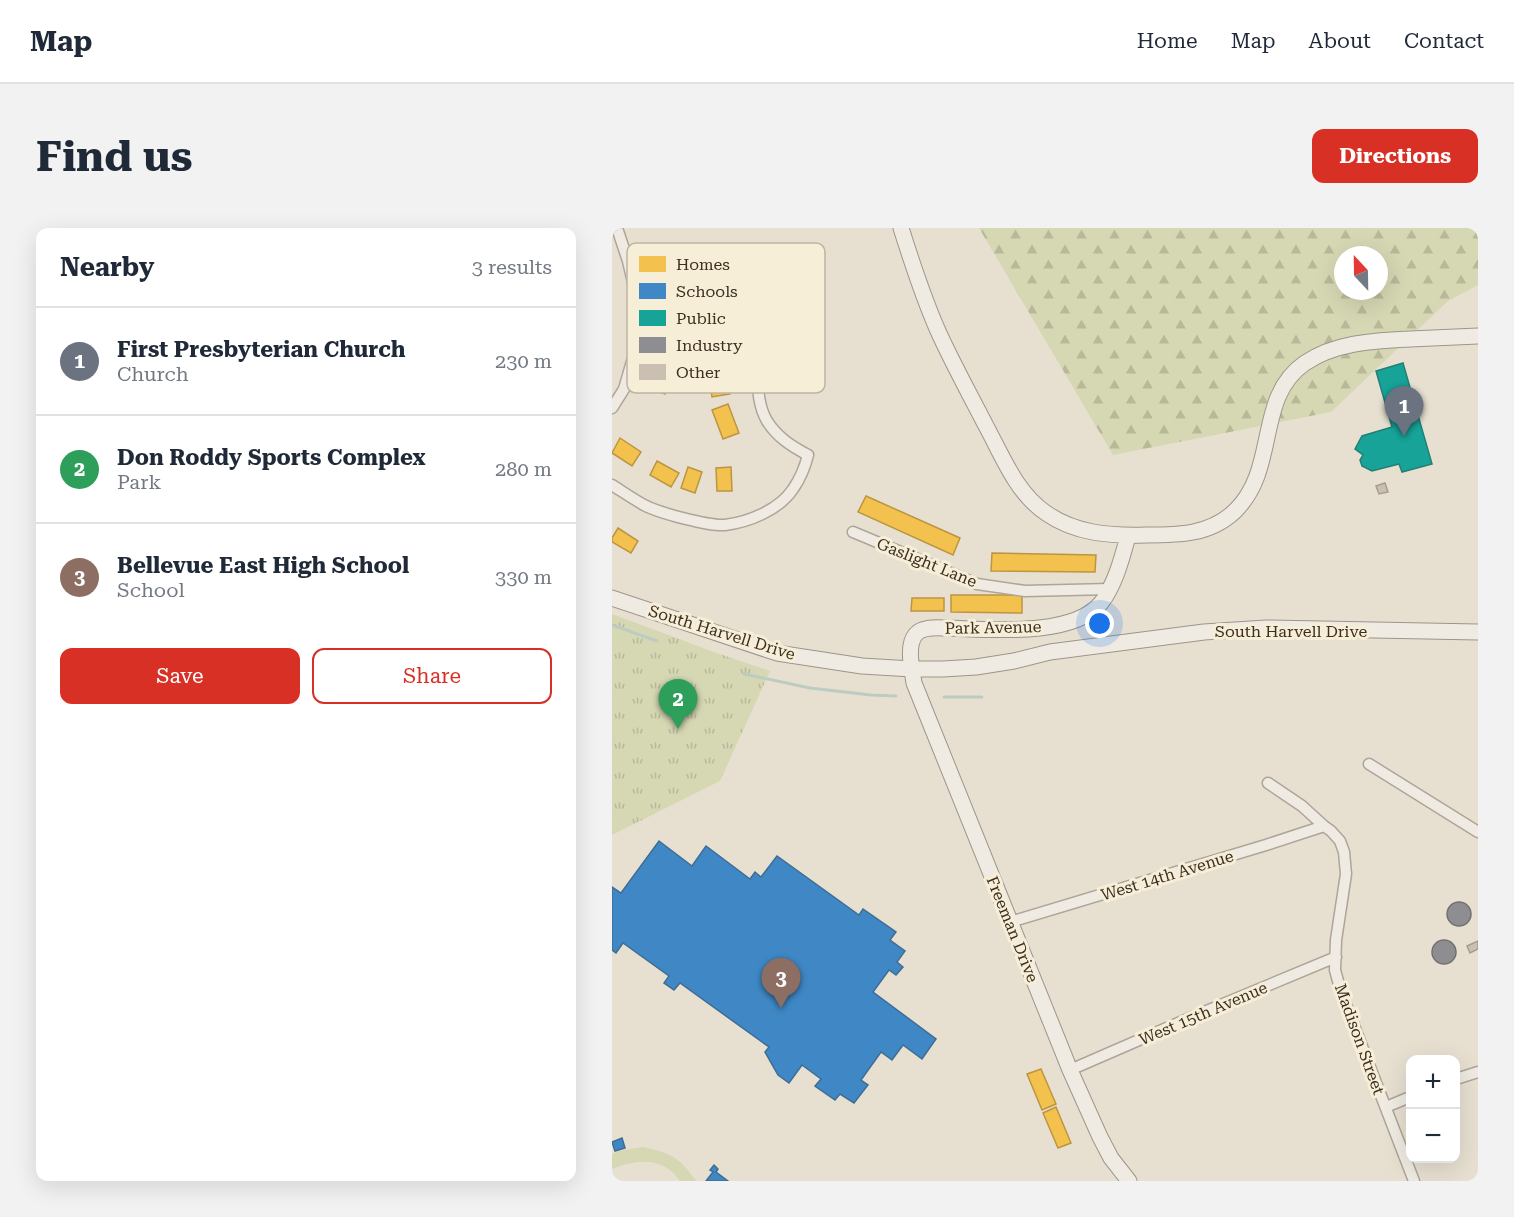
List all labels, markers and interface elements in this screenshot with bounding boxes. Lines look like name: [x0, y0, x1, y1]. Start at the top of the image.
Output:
text: Map: [30, 25, 92, 58]
text: Home: [1137, 29, 1198, 53]
text: Map: [1231, 29, 1276, 53]
text: About: [1309, 29, 1371, 53]
text: Contact: [1404, 29, 1484, 53]
button: Directions: [1312, 129, 1478, 183]
text: Find us: [36, 132, 193, 181]
legend: [627, 243, 825, 393]
north arrow: [1334, 246, 1388, 300]
text: Nearby: [60, 252, 154, 282]
text: 3 results: [472, 255, 552, 279]
text: Homes: [676, 255, 730, 274]
text: Schools: [676, 282, 738, 301]
text: Public: [676, 309, 726, 328]
text: Industry: [676, 336, 743, 355]
text: First Presbyterian Church: [117, 337, 406, 362]
text: 1: [74, 349, 85, 373]
text: 230 m: [495, 349, 552, 373]
text: Church: [117, 362, 189, 386]
text: Other: [676, 363, 721, 382]
pin: 1: [1384, 386, 1424, 436]
text: Don Roddy Sports Complex: [117, 445, 426, 470]
text: 2: [74, 457, 85, 481]
text: 280 m: [495, 457, 552, 481]
text: Park: [117, 470, 161, 494]
street label: Gaslight Lane: [874, 534, 980, 591]
text: Bellevue East High School: [117, 553, 409, 578]
text: 3: [74, 565, 85, 589]
text: 330 m: [495, 565, 552, 589]
text: School: [117, 578, 185, 602]
street label: South Harvell Drive: [646, 601, 798, 664]
your location: [1085, 609, 1114, 638]
street label: Park Avenue: [945, 617, 1042, 638]
street label: South Harvell Drive: [1215, 622, 1367, 641]
button: Save: [60, 648, 300, 704]
button: Share: [312, 648, 552, 704]
pin: 2: [658, 680, 698, 729]
street label: West 14th Avenue: [1099, 846, 1236, 905]
street label: Freeman Drive: [983, 873, 1043, 985]
pin: 3: [762, 958, 800, 1008]
street label: West 15th Avenue: [1136, 978, 1270, 1049]
street label: Madison Street: [1331, 981, 1388, 1097]
map controls: [1406, 1055, 1460, 1163]
button: +: [1406, 1055, 1460, 1109]
button: −: [1406, 1109, 1460, 1163]

